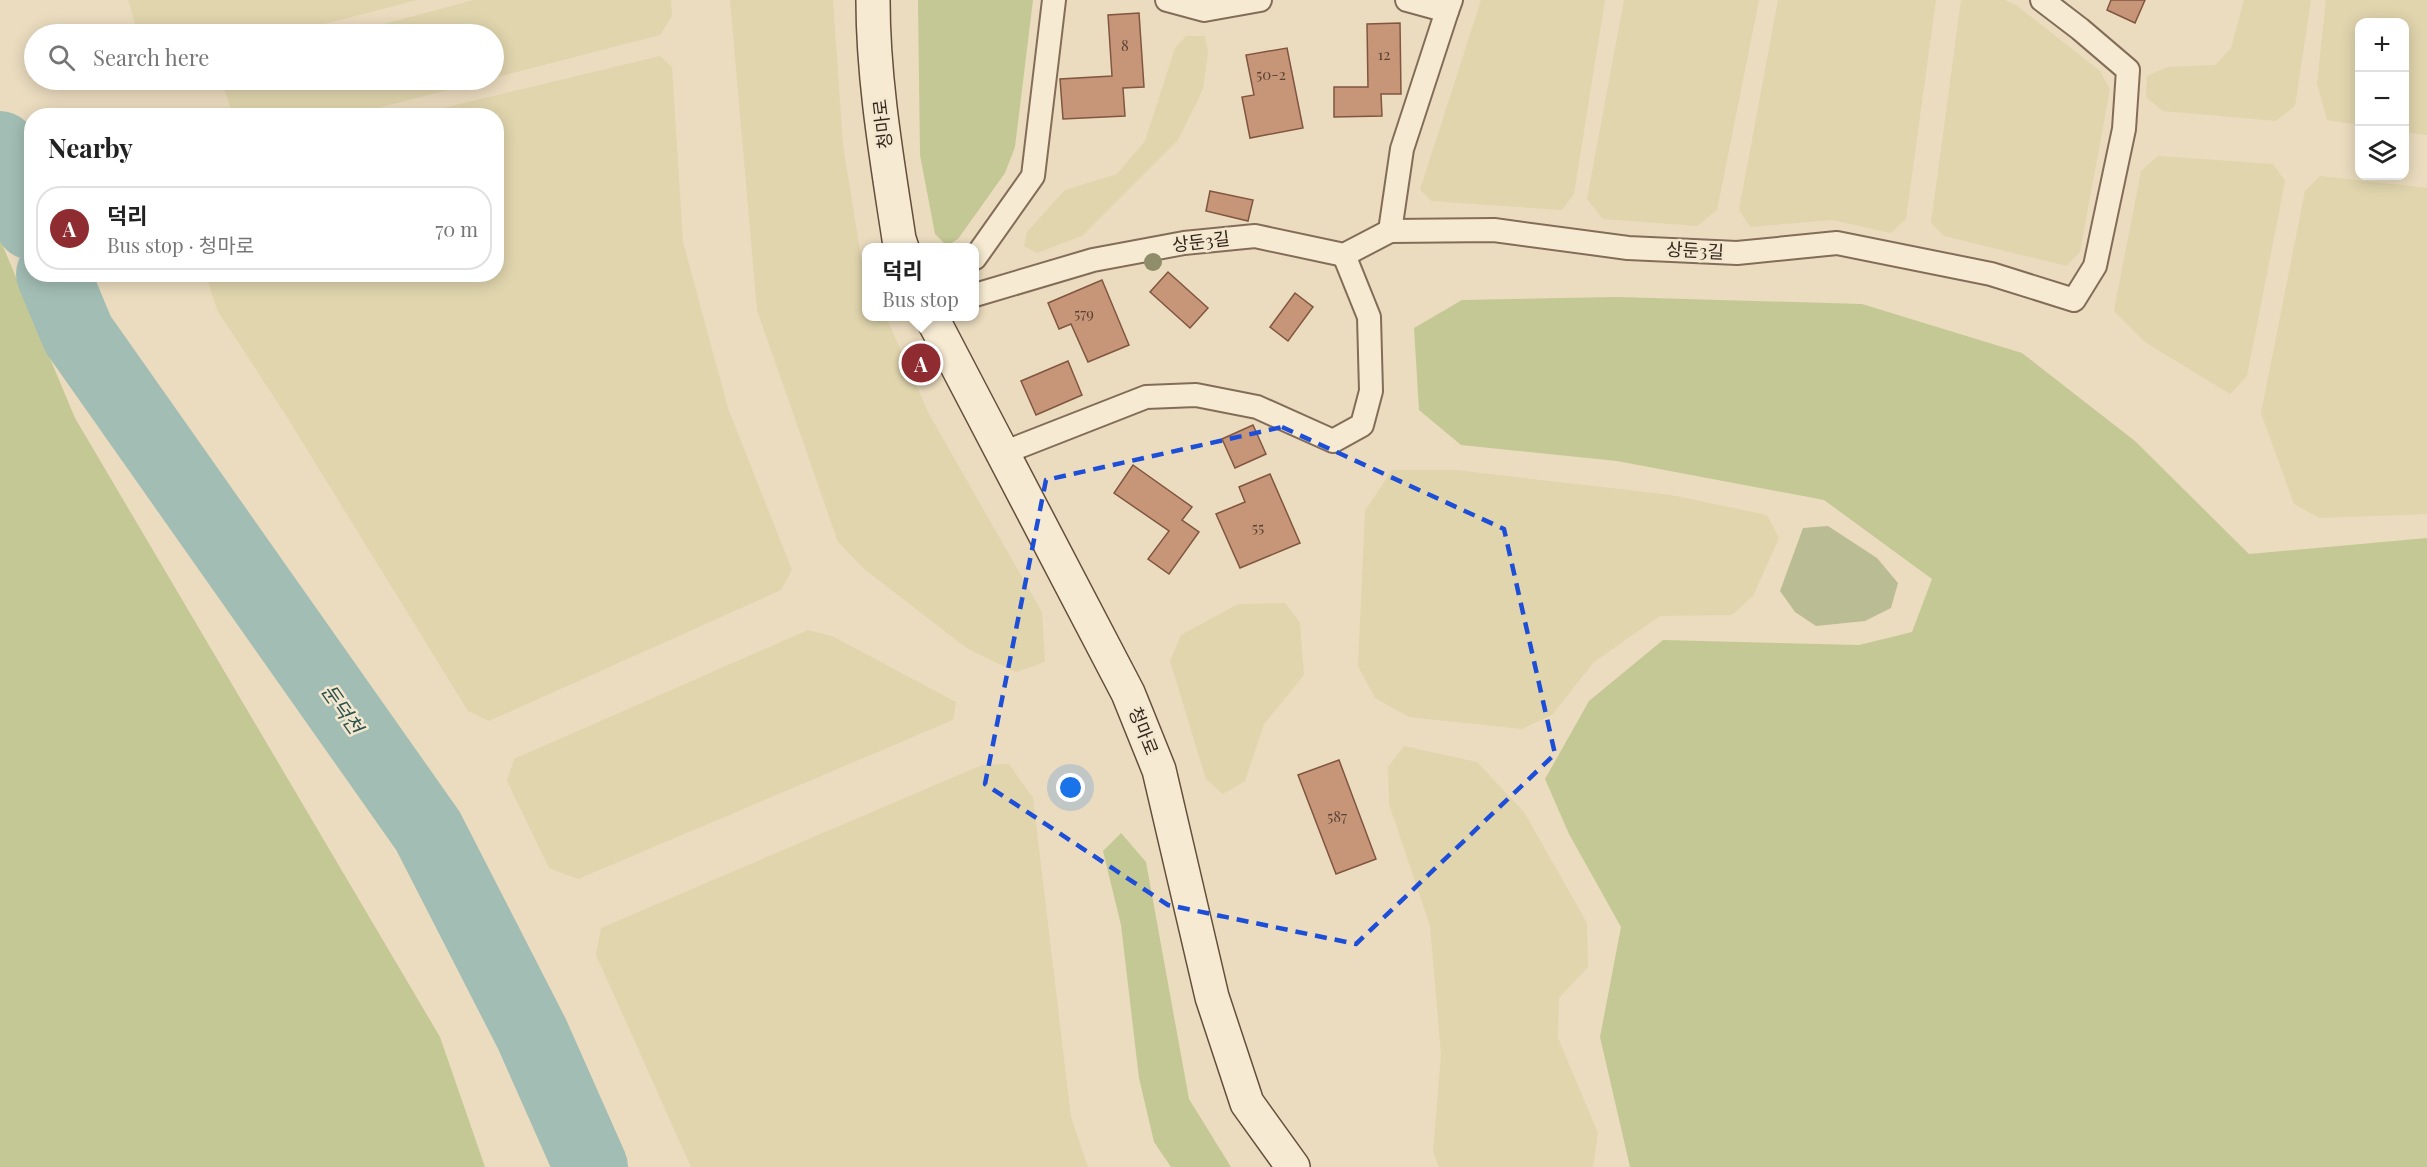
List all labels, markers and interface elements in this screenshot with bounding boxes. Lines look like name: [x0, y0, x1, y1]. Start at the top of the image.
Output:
map controls: [2355, 18, 2409, 180]
button: +: [2355, 18, 2409, 72]
search box: [24, 24, 504, 90]
house number: 8: [1121, 35, 1129, 55]
icon: search: [45, 41, 78, 74]
text: Search here: [93, 42, 209, 72]
house number: 12: [1378, 44, 1390, 64]
house number: 50-2: [1256, 64, 1286, 84]
button: −: [2355, 72, 2409, 126]
street label: 청마로: [867, 98, 897, 150]
button: layers: [2355, 126, 2409, 180]
text: Nearby: [48, 130, 133, 165]
text: 덕리: [107, 200, 147, 230]
text: A: [63, 215, 76, 242]
text: 70 m: [435, 215, 478, 242]
street label: 상둔3길: [1171, 226, 1231, 256]
text: Bus stop · 청마로: [107, 231, 254, 258]
street label: 상둔3길: [1666, 237, 1725, 263]
popup: [862, 243, 979, 321]
text: 덕리: [882, 255, 923, 285]
text: Bus stop: [882, 285, 959, 312]
house number: 579: [1074, 303, 1094, 323]
pin: A: [902, 340, 940, 386]
house number: 55: [1252, 517, 1264, 537]
water label: 둔덕천: [316, 678, 372, 741]
street label: 청마로: [1123, 703, 1164, 758]
your location: [1056, 773, 1085, 802]
house number: 587: [1327, 806, 1347, 826]

